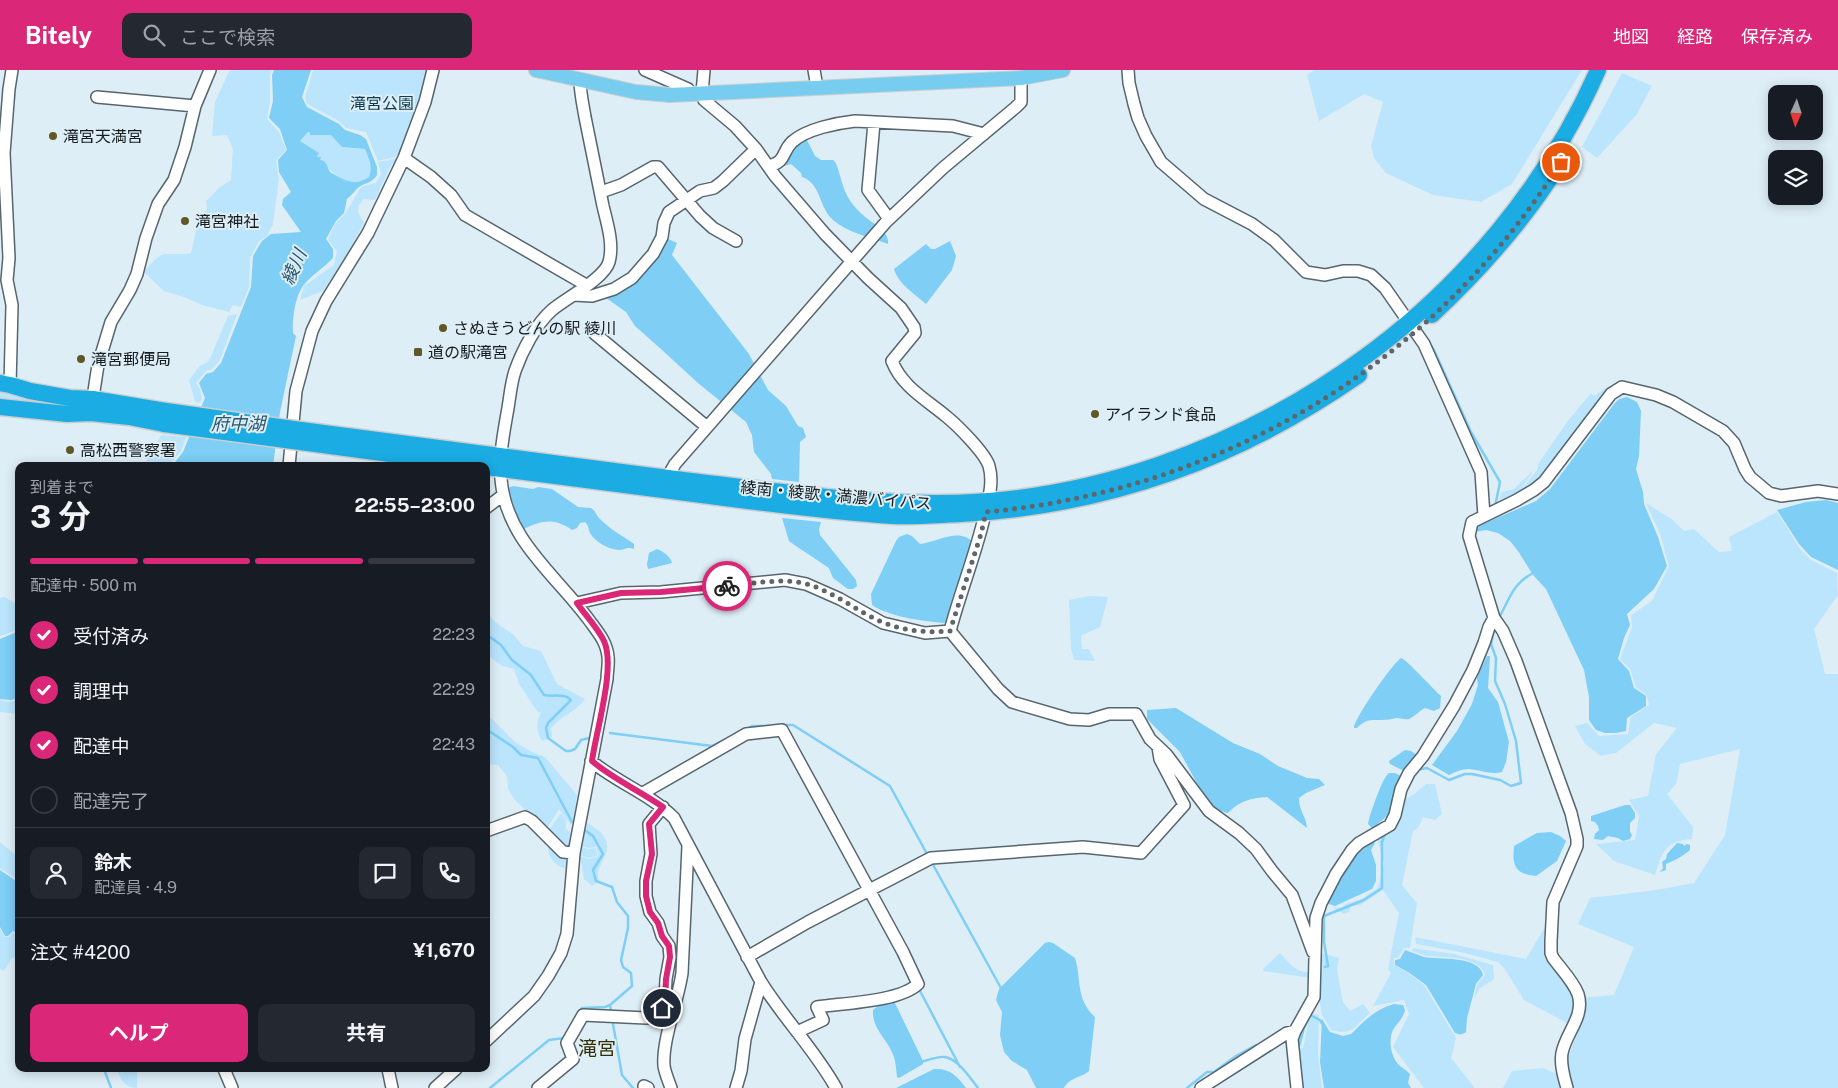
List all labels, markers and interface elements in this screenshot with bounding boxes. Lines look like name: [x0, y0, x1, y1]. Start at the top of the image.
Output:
search box: [122, 13, 472, 58]
text: Bitely: [25, 21, 92, 49]
icon: search: [140, 21, 168, 49]
text: ここで検索: [180, 26, 275, 48]
text: 地図: [1613, 26, 1649, 47]
text: 経路: [1677, 26, 1713, 47]
text: 保存済み: [1741, 26, 1813, 47]
north arrow: [1768, 85, 1822, 140]
map controls: [1768, 85, 1823, 205]
park label: 滝宮公園: [350, 94, 414, 113]
place label: 滝宮天満宮: [63, 127, 143, 146]
marker: 滝宮天満宮: [47, 130, 59, 142]
pin: [1540, 141, 1582, 183]
icon: bag: [1547, 148, 1575, 176]
button: layers: [1768, 150, 1823, 205]
place label: 滝宮神社: [195, 212, 259, 231]
marker: 滝宮神社: [179, 215, 191, 227]
water label: 綾川: [277, 244, 311, 288]
place label: さぬきうどんの駅 綾川: [453, 319, 616, 338]
marker: さぬきうどんの駅 綾川: [437, 322, 449, 334]
place label: 道の駅滝宮: [428, 343, 508, 362]
marker: 道の駅滝宮: [412, 346, 424, 358]
place label: 滝宮郵便局: [91, 350, 171, 369]
marker: 滝宮郵便局: [75, 353, 87, 365]
place label: アイランド食品: [1105, 405, 1216, 424]
marker: アイランド食品: [1089, 408, 1101, 420]
water label: 府中湖: [211, 413, 268, 434]
place label: 高松西警察署: [80, 441, 176, 460]
marker: 高松西警察署: [64, 444, 76, 456]
text: 到着まで: [30, 478, 94, 497]
street label: 綾南・綾歌・満濃バイパス: [740, 478, 932, 513]
text: 22:55–23:00: [355, 494, 475, 516]
text: 3 分: [30, 498, 91, 535]
courier: [702, 561, 752, 611]
icon: bike: [713, 572, 741, 600]
text: 配達中 · 500 m: [30, 576, 137, 595]
icon: check: [30, 621, 58, 649]
text: 受付済み: [73, 625, 149, 647]
text: 22:23: [432, 625, 475, 644]
icon: check: [30, 676, 58, 704]
text: 調理中: [73, 680, 130, 702]
text: 22:29: [432, 680, 475, 699]
icon: check: [30, 731, 58, 759]
text: 配達中: [73, 735, 130, 757]
text: 22:43: [432, 735, 475, 754]
text: 配達完了: [73, 790, 149, 812]
button: person: [30, 847, 82, 899]
button: chat: [359, 847, 411, 899]
button: phone: [423, 847, 475, 899]
text: 鈴木: [94, 851, 132, 873]
text: 配達員 · 4.9: [94, 878, 177, 897]
text: ¥1,670: [413, 939, 475, 961]
text: 注文 #4200: [30, 941, 130, 963]
pin: [641, 987, 683, 1029]
icon: home: [648, 994, 676, 1022]
button: ヘルプ: [30, 1004, 248, 1062]
button: 共有: [258, 1004, 475, 1062]
district label: 滝宮: [578, 1037, 616, 1059]

